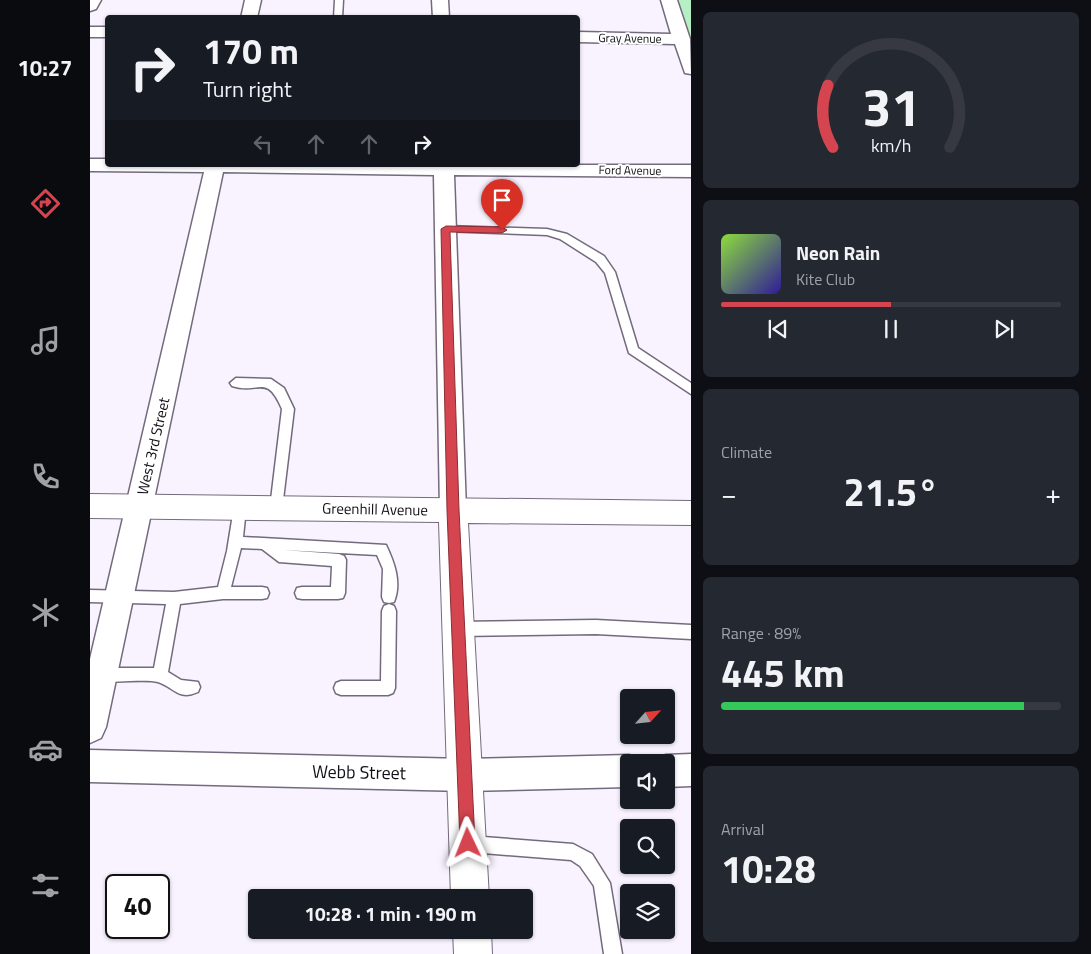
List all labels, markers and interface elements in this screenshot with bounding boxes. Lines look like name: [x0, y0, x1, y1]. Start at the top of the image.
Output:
text: 170 m: [203, 24, 299, 78]
street label: Gray Avenue: [598, 28, 662, 48]
icon: right: [120, 35, 185, 100]
text: 10:27: [18, 51, 72, 85]
text: 31: [862, 67, 920, 146]
text: Turn right: [203, 72, 292, 106]
icon: left: [249, 130, 277, 158]
icon: ahead: [302, 130, 330, 158]
icon: ahead: [355, 130, 383, 158]
icon: right: [408, 130, 436, 158]
text: km/h: [871, 132, 911, 159]
street label: Ford Avenue: [598, 160, 662, 180]
pin: [481, 179, 523, 230]
icon: directions: [28, 186, 63, 221]
icon: arrive: [488, 186, 516, 214]
text: Neon Rain: [796, 238, 880, 267]
text: Kite Club: [796, 267, 855, 291]
icon: previous: [764, 315, 792, 343]
icon: pause: [877, 315, 905, 343]
icon: next: [990, 315, 1018, 343]
icon: music: [28, 323, 63, 358]
street label: West 3rd Street: [131, 394, 176, 497]
text: Climate: [721, 440, 772, 464]
icon: phone: [28, 459, 63, 494]
text: 21.5°: [844, 463, 938, 521]
text: −: [721, 472, 737, 515]
text: +: [1045, 472, 1061, 515]
street label: Greenhill Avenue: [322, 497, 428, 521]
icon: climate: [28, 595, 63, 630]
text: Range · 89%: [721, 621, 801, 645]
text: 445 km: [721, 644, 845, 702]
north arrow: [620, 689, 675, 744]
map controls: [620, 689, 675, 939]
icon: car: [28, 732, 63, 767]
button: sound: [620, 754, 675, 809]
street label: Webb Street: [312, 758, 407, 786]
position arrow: [441, 816, 493, 868]
text: Arrival: [721, 817, 764, 841]
button: search: [620, 819, 675, 874]
text: 10:28: [721, 840, 816, 898]
icon: filters: [28, 868, 63, 903]
speed limit sign: 40: [105, 874, 170, 939]
button: layers: [620, 884, 675, 939]
text: 10:28 · 1 min · 190 m: [304, 899, 477, 928]

